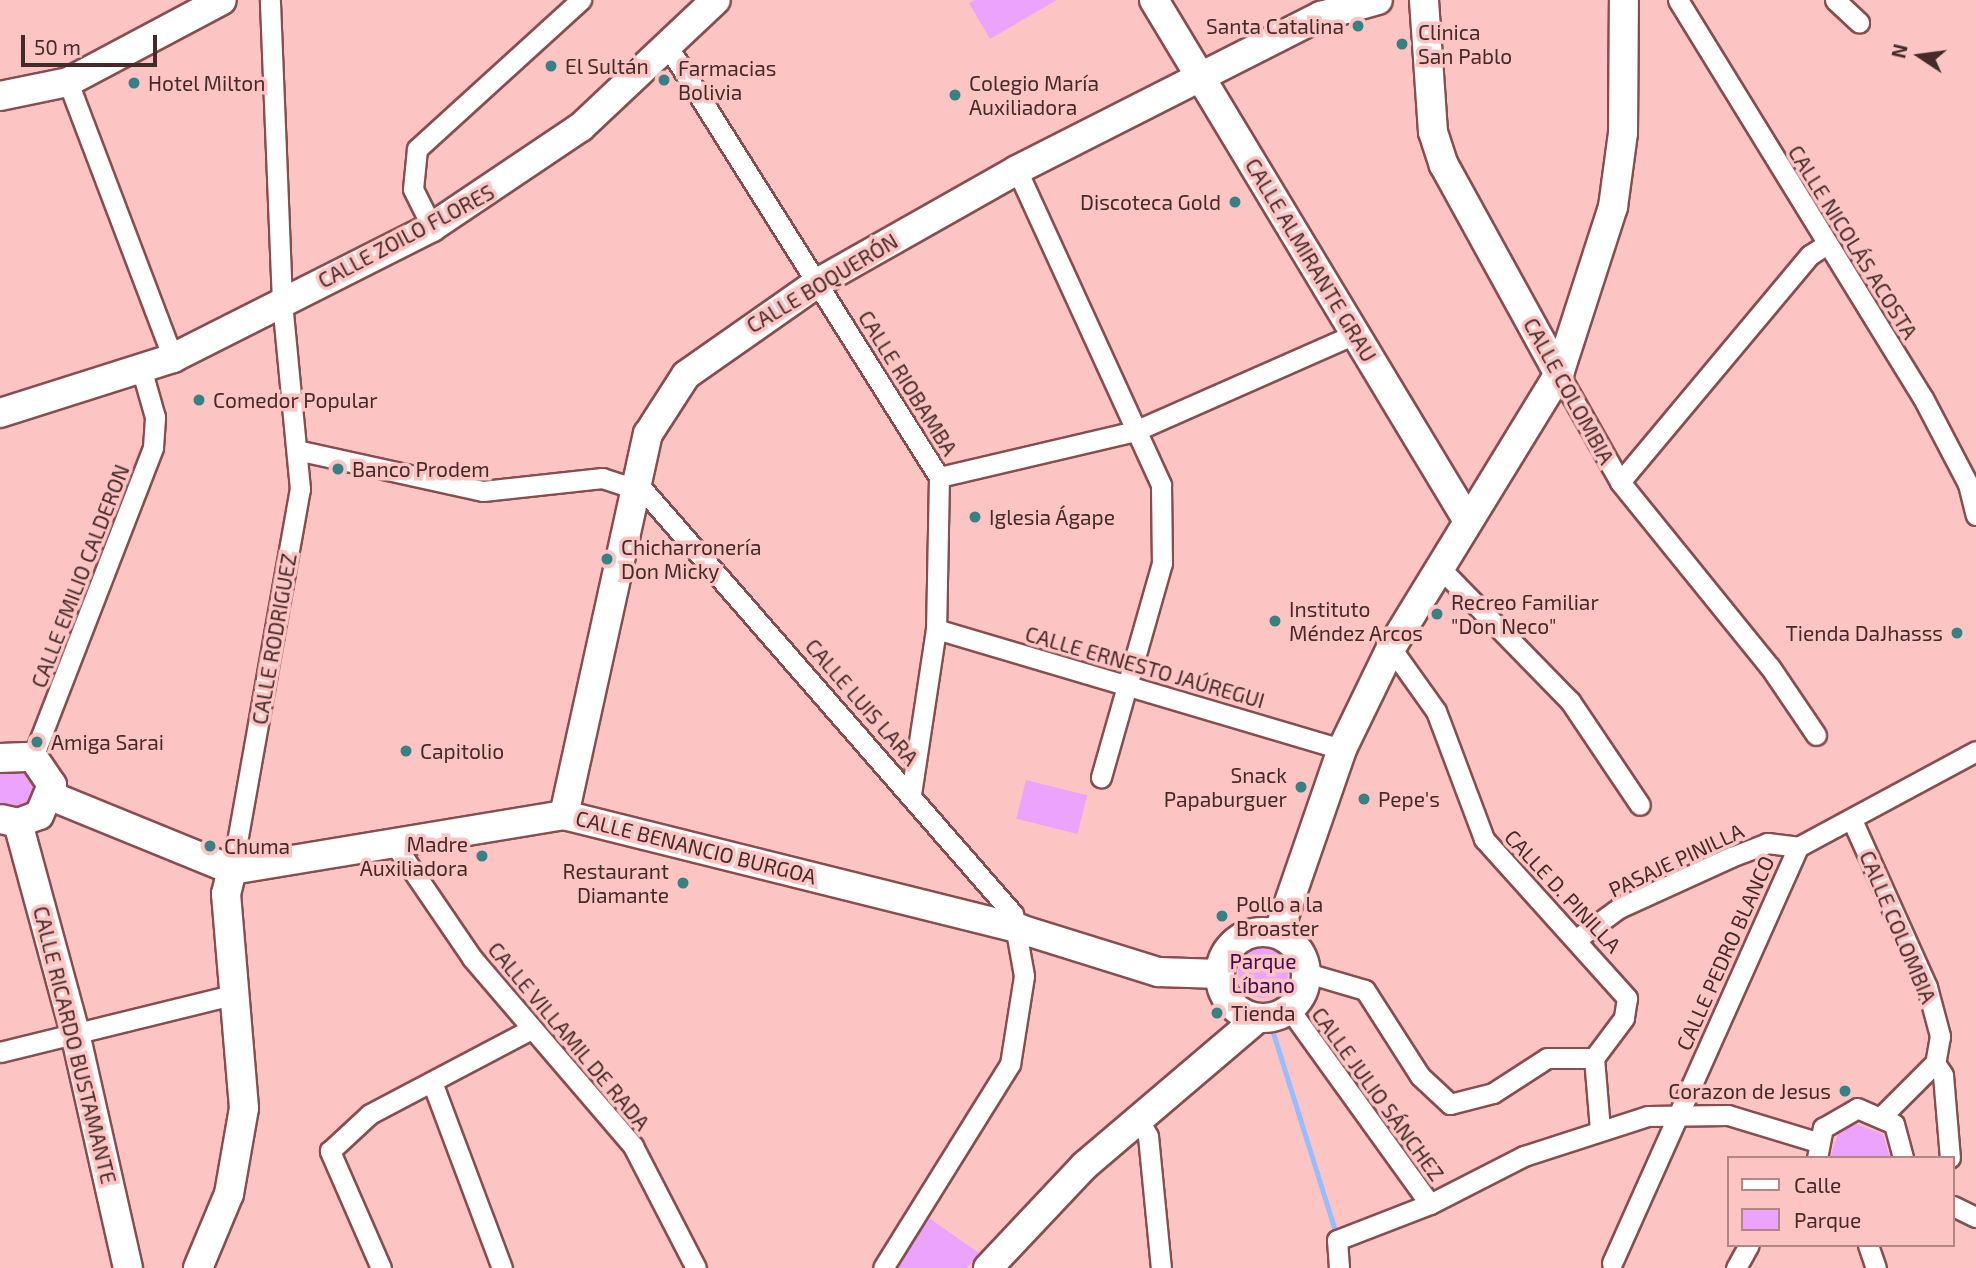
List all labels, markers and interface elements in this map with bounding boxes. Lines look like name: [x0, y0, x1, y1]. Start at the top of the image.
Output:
place label: Santa Catalina: [1206, 13, 1344, 39]
marker: Santa Catalina: [1350, 18, 1366, 34]
place label: Clinica San Pablo: [1418, 19, 1512, 69]
scale bar: [24, 21, 161, 65]
north arrow: [1885, 21, 1955, 91]
text: 50 m: [34, 34, 81, 59]
marker: Clinica San Pablo: [1392, 34, 1412, 54]
text: N: [1886, 42, 1912, 60]
place label: El Sultán: [565, 53, 649, 79]
place label: Farmacias Bolivia: [678, 55, 776, 105]
marker: El Sultán: [543, 58, 559, 74]
place label: Hotel Milton: [148, 70, 266, 96]
place label: Colegio María Auxiliadora: [969, 70, 1099, 120]
marker: Farmacias Bolivia: [656, 72, 672, 88]
marker: Hotel Milton: [126, 75, 142, 91]
marker: Colegio María Auxiliadora: [947, 87, 963, 103]
street label: CALLE NICOLÁS ACOSTA: [1783, 140, 1923, 344]
street label: CALLE ALMIRANTE GRAU: [1240, 153, 1382, 367]
street label: CALLE ZOILO FLORES: [314, 179, 498, 293]
place label: Discoteca Gold: [1080, 189, 1221, 215]
marker: Discoteca Gold: [1227, 194, 1243, 210]
street label: CALLE BOQUERÓN: [742, 228, 902, 338]
street label: CALLE RIOBAMBA: [853, 306, 963, 460]
street label: CALLE COLOMBIA: [1518, 313, 1620, 469]
place label: Comedor Popular: [213, 387, 378, 413]
marker: Comedor Popular: [191, 392, 207, 408]
place label: Banco Prodem: [352, 456, 490, 482]
street label: CALLE EMILIO CALDERON: [26, 461, 134, 691]
marker: Banco Prodem: [330, 461, 346, 477]
place label: Iglesia Ágape: [989, 504, 1115, 530]
marker: Iglesia Ágape: [967, 509, 983, 525]
place label: Chicharronería Don Micky: [621, 534, 762, 584]
street label: CALLE RODRIGUEZ: [247, 551, 301, 727]
marker: Chicharronería Don Micky: [599, 551, 615, 567]
place label: Recreo Familiar "Don Neco": [1451, 589, 1599, 639]
place label: Instituto Méndez Arcos: [1289, 596, 1424, 646]
marker: Recreo Familiar "Don Neco": [1429, 606, 1445, 622]
marker: Instituto Méndez Arcos: [1267, 613, 1283, 629]
place label: Tienda DaJhasss: [1786, 620, 1943, 646]
street label: CALLE ERNESTO JAÚREGUI: [1022, 621, 1268, 713]
marker: Tienda DaJhasss: [1949, 625, 1965, 641]
street label: CALLE LUIS LARA: [800, 634, 924, 770]
place label: Amiga Sarai: [51, 729, 164, 755]
marker: Amiga Sarai: [29, 734, 45, 750]
place label: Capitolio: [420, 738, 504, 764]
marker: Capitolio: [398, 743, 414, 759]
place label: Snack Papaburguer: [1164, 762, 1287, 812]
marker: Snack Papaburguer: [1293, 779, 1309, 795]
place label: Pepe's: [1378, 786, 1440, 812]
marker: Pepe's: [1356, 791, 1372, 807]
street label: CALLE BENANCIO BURGOA: [573, 805, 819, 889]
street label: PASAJE PINILLA: [1605, 818, 1747, 902]
street label: CALLE D. PINILLA: [1499, 824, 1627, 958]
place label: Madre Auxiliadora: [360, 831, 468, 881]
place label: Chuma: [224, 833, 290, 859]
marker: Chuma: [202, 838, 218, 854]
street label: CALLE COLOMBIA: [1854, 847, 1942, 1007]
marker: Madre Auxiliadora: [474, 848, 490, 864]
street label: CALLE PEDRO BLANCO: [1671, 852, 1779, 1054]
place label: Restaurant Diamante: [563, 858, 669, 908]
marker: Restaurant Diamante: [675, 875, 691, 891]
place label: Pollo a la Broaster: [1236, 891, 1323, 941]
street label: CALLE RICARDO BUSTAMANTE: [28, 904, 122, 1186]
marker: Pollo a la Broaster: [1214, 908, 1230, 924]
street label: CALLE VILLAMIL DE RADA: [483, 936, 655, 1136]
park label: Parque Líbano: [1229, 948, 1297, 998]
place label: Tienda: [1231, 1000, 1295, 1026]
street label: CALLE JULIO SÁNCHEZ: [1307, 1002, 1449, 1186]
marker: Tienda: [1209, 1005, 1225, 1021]
place label: Corazon de Jesus: [1668, 1078, 1831, 1104]
marker: Corazon de Jesus: [1837, 1083, 1853, 1099]
legend: [1728, 1156, 1955, 1247]
text: Calle: [1794, 1172, 1841, 1197]
text: Parque: [1794, 1207, 1861, 1232]

